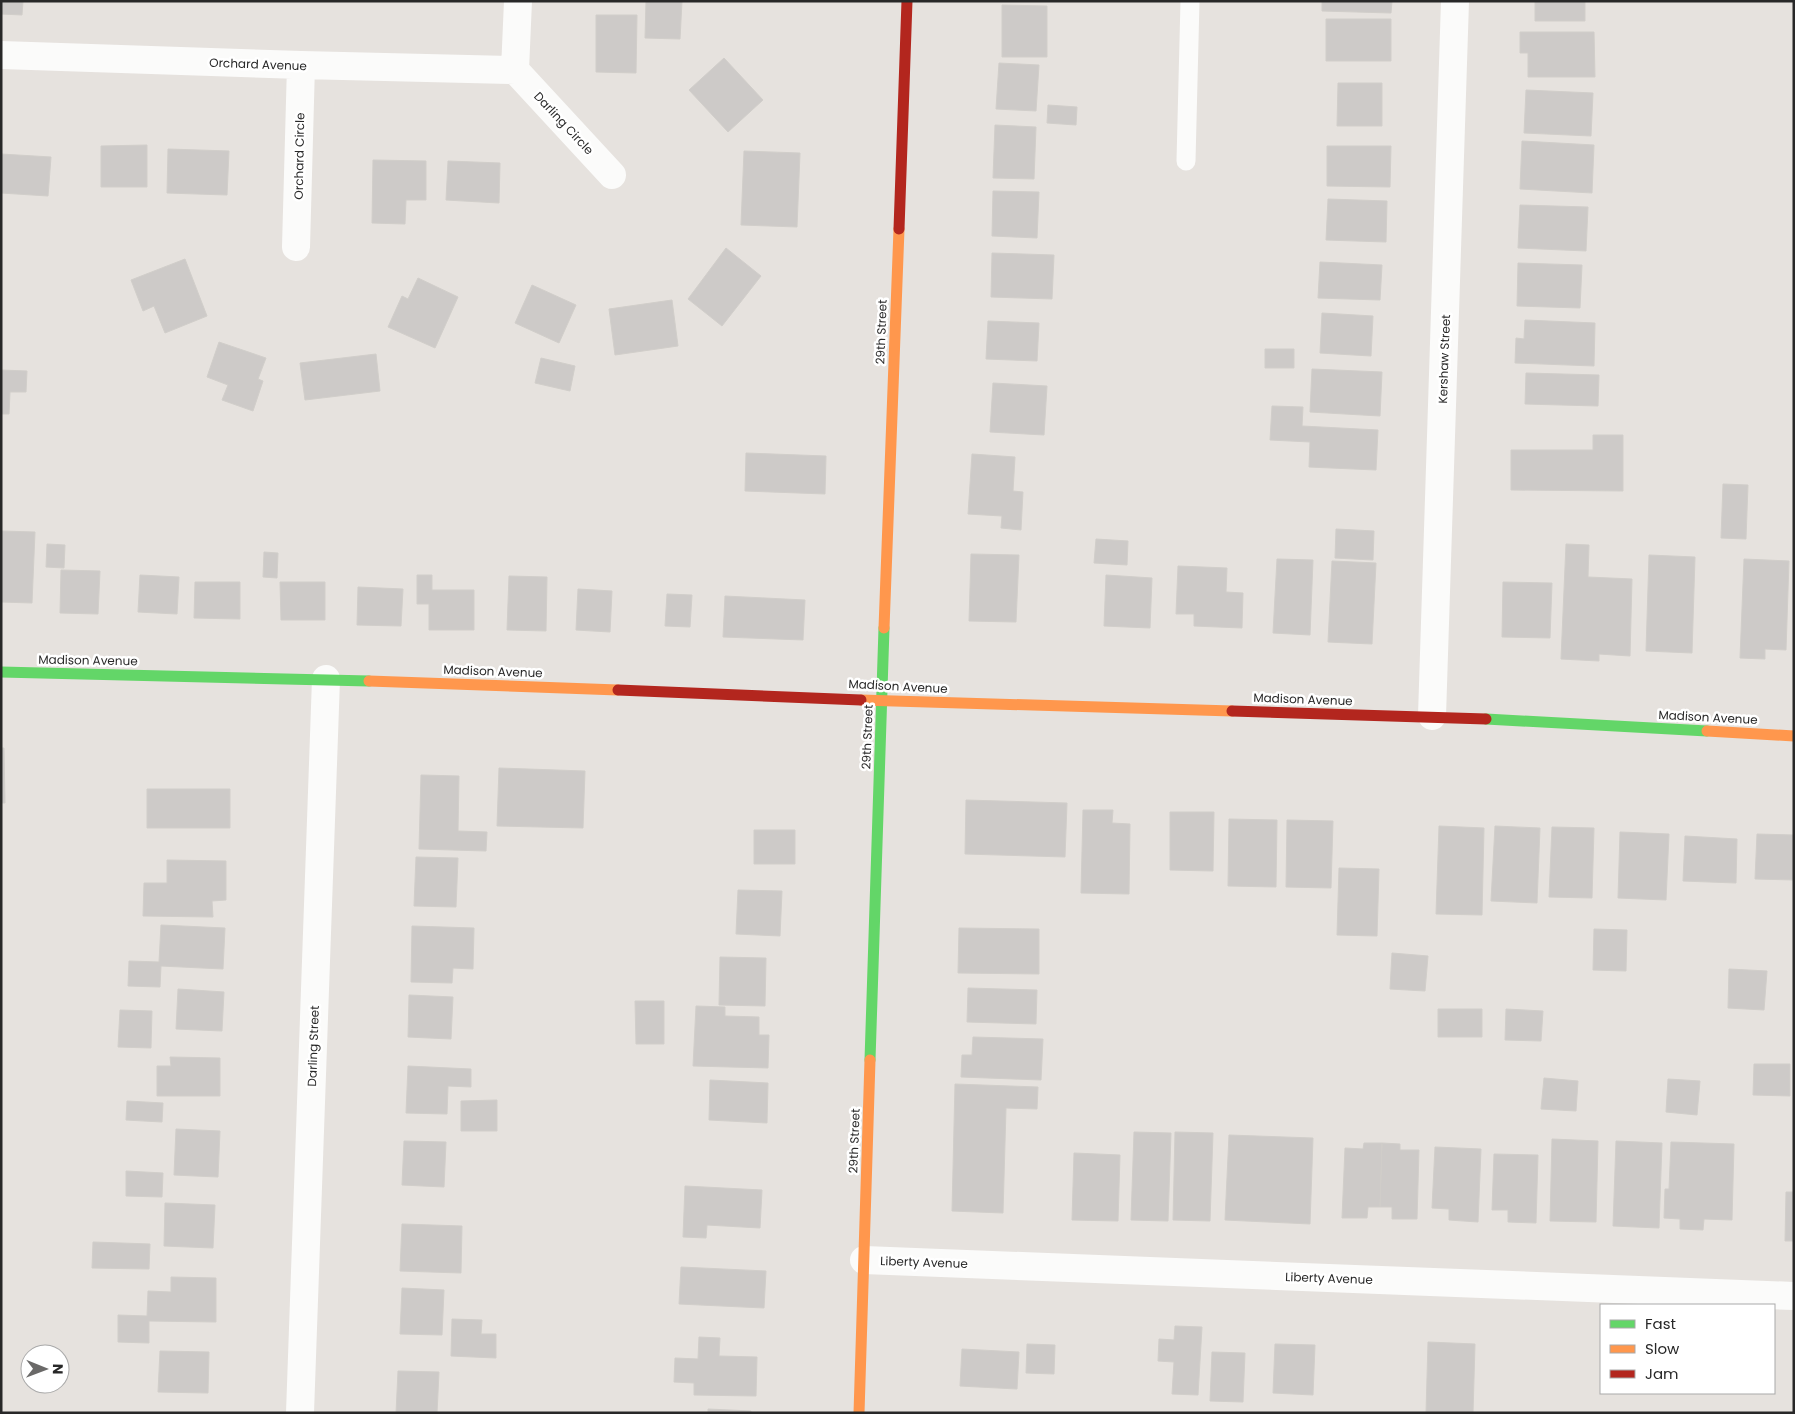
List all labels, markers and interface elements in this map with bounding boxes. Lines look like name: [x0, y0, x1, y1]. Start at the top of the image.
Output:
street label: Orchard Avenue: [209, 54, 307, 74]
street label: Darling Circle: [530, 88, 598, 158]
street label: Orchard Circle: [290, 112, 308, 200]
street label: 29th Street: [871, 299, 891, 365]
street label: Kershaw Street: [1434, 314, 1454, 404]
street label: Madison Avenue: [38, 651, 138, 669]
street label: Madison Avenue: [443, 661, 543, 681]
street label: Madison Avenue: [848, 675, 948, 697]
street label: Madison Avenue: [1253, 689, 1353, 709]
street label: 29th Street: [857, 704, 877, 770]
street label: Madison Avenue: [1658, 706, 1758, 728]
street label: Darling Street: [303, 1005, 323, 1087]
street label: 29th Street: [844, 1108, 864, 1174]
street label: Liberty Avenue: [880, 1252, 968, 1272]
street label: Liberty Avenue: [1285, 1268, 1373, 1288]
legend: [1600, 1304, 1775, 1394]
text: Fast: [1645, 1313, 1676, 1334]
text: Slow: [1645, 1338, 1680, 1359]
north arrow: [20, 1344, 70, 1394]
text: Jam: [1645, 1363, 1679, 1384]
text: N: [48, 1364, 68, 1375]

